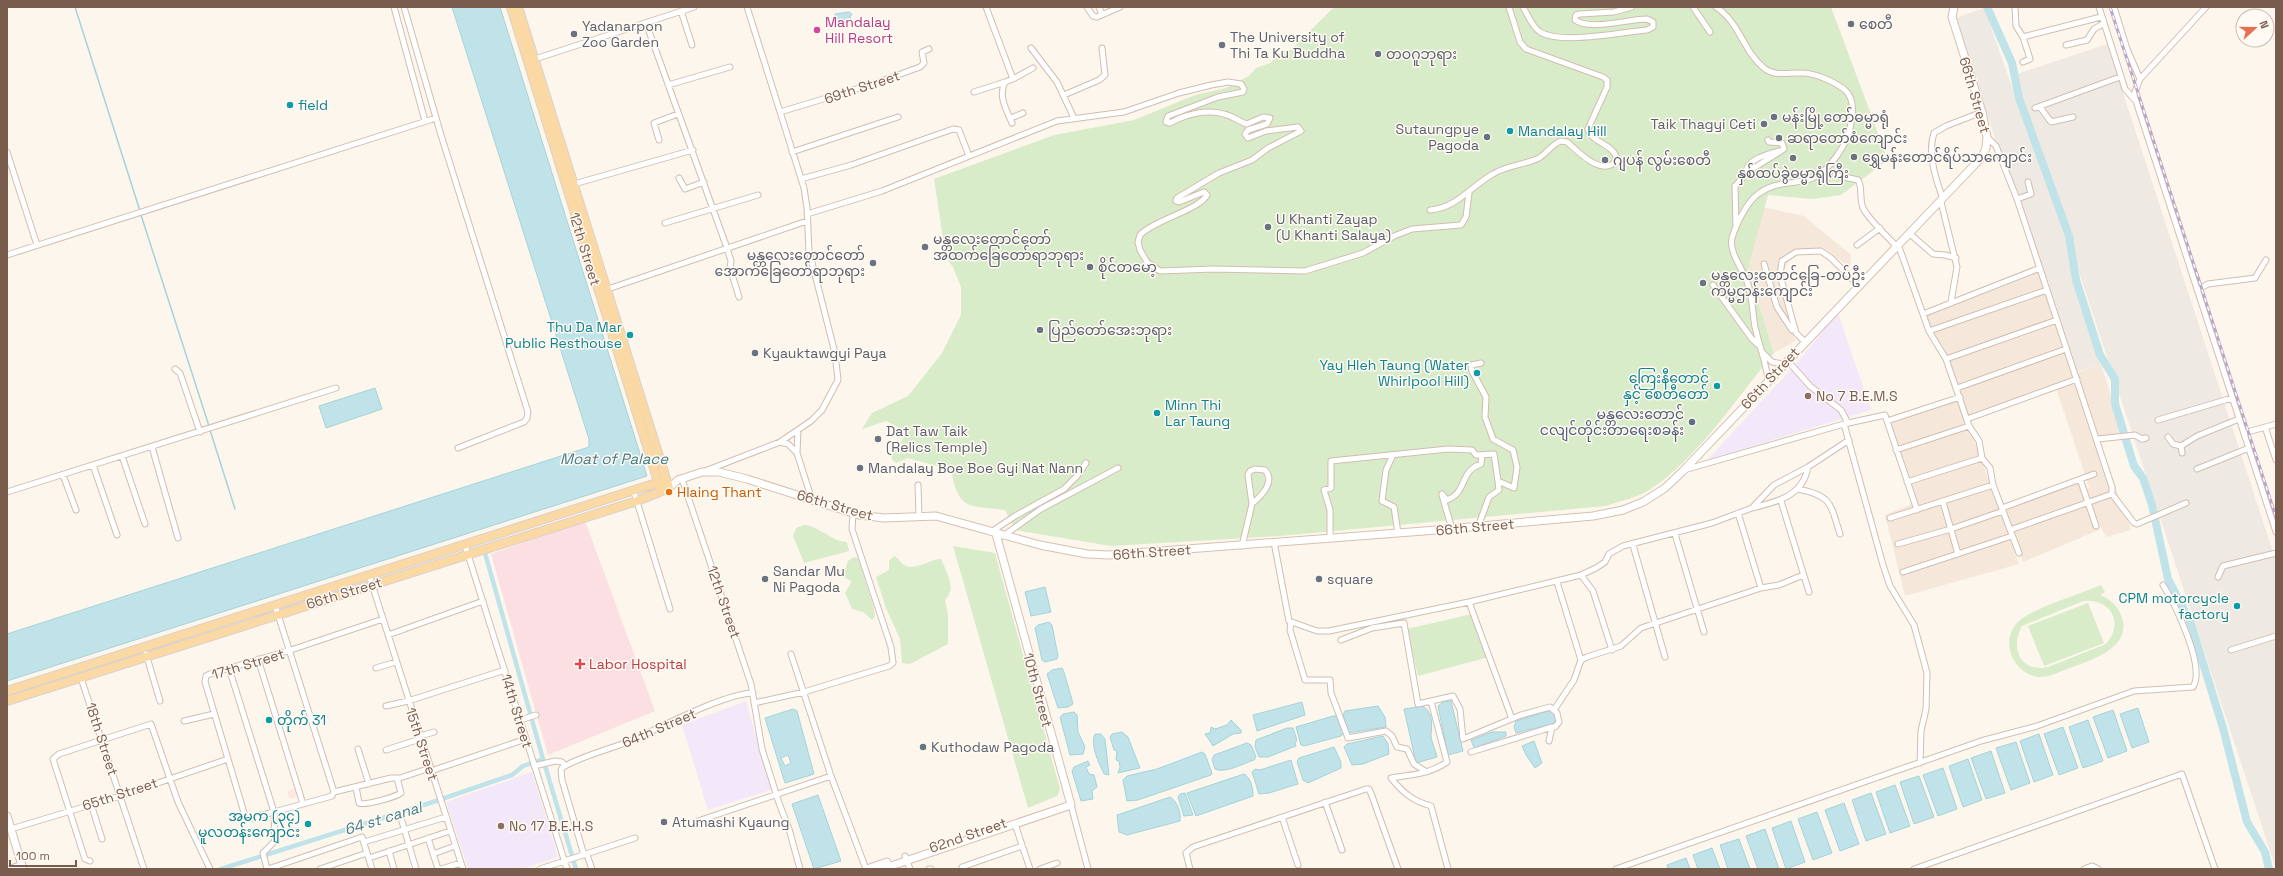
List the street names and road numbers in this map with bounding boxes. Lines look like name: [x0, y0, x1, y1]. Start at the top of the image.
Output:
street label: 66th Street: [1956, 55, 1994, 135]
street label: 69th Street: [822, 66, 902, 108]
street label: 12th Street: [565, 210, 605, 288]
street label: 66th Street: [1737, 343, 1803, 413]
street label: 66th Street: [795, 486, 875, 524]
street label: 66th Street: [1435, 515, 1515, 539]
street label: 66th Street: [1112, 540, 1192, 564]
street label: 12th Street: [703, 563, 745, 641]
street label: 66th Street: [304, 573, 384, 613]
street label: 17th Street: [209, 644, 287, 684]
street label: 10th Street: [1019, 651, 1057, 729]
street label: 14th Street: [497, 672, 537, 750]
street label: 18th Street: [82, 700, 122, 778]
street label: 64th Street: [619, 704, 699, 752]
street label: 15th Street: [402, 705, 442, 783]
street label: 65th Street: [80, 773, 160, 815]
street label: 62nd Street: [927, 813, 1009, 857]

